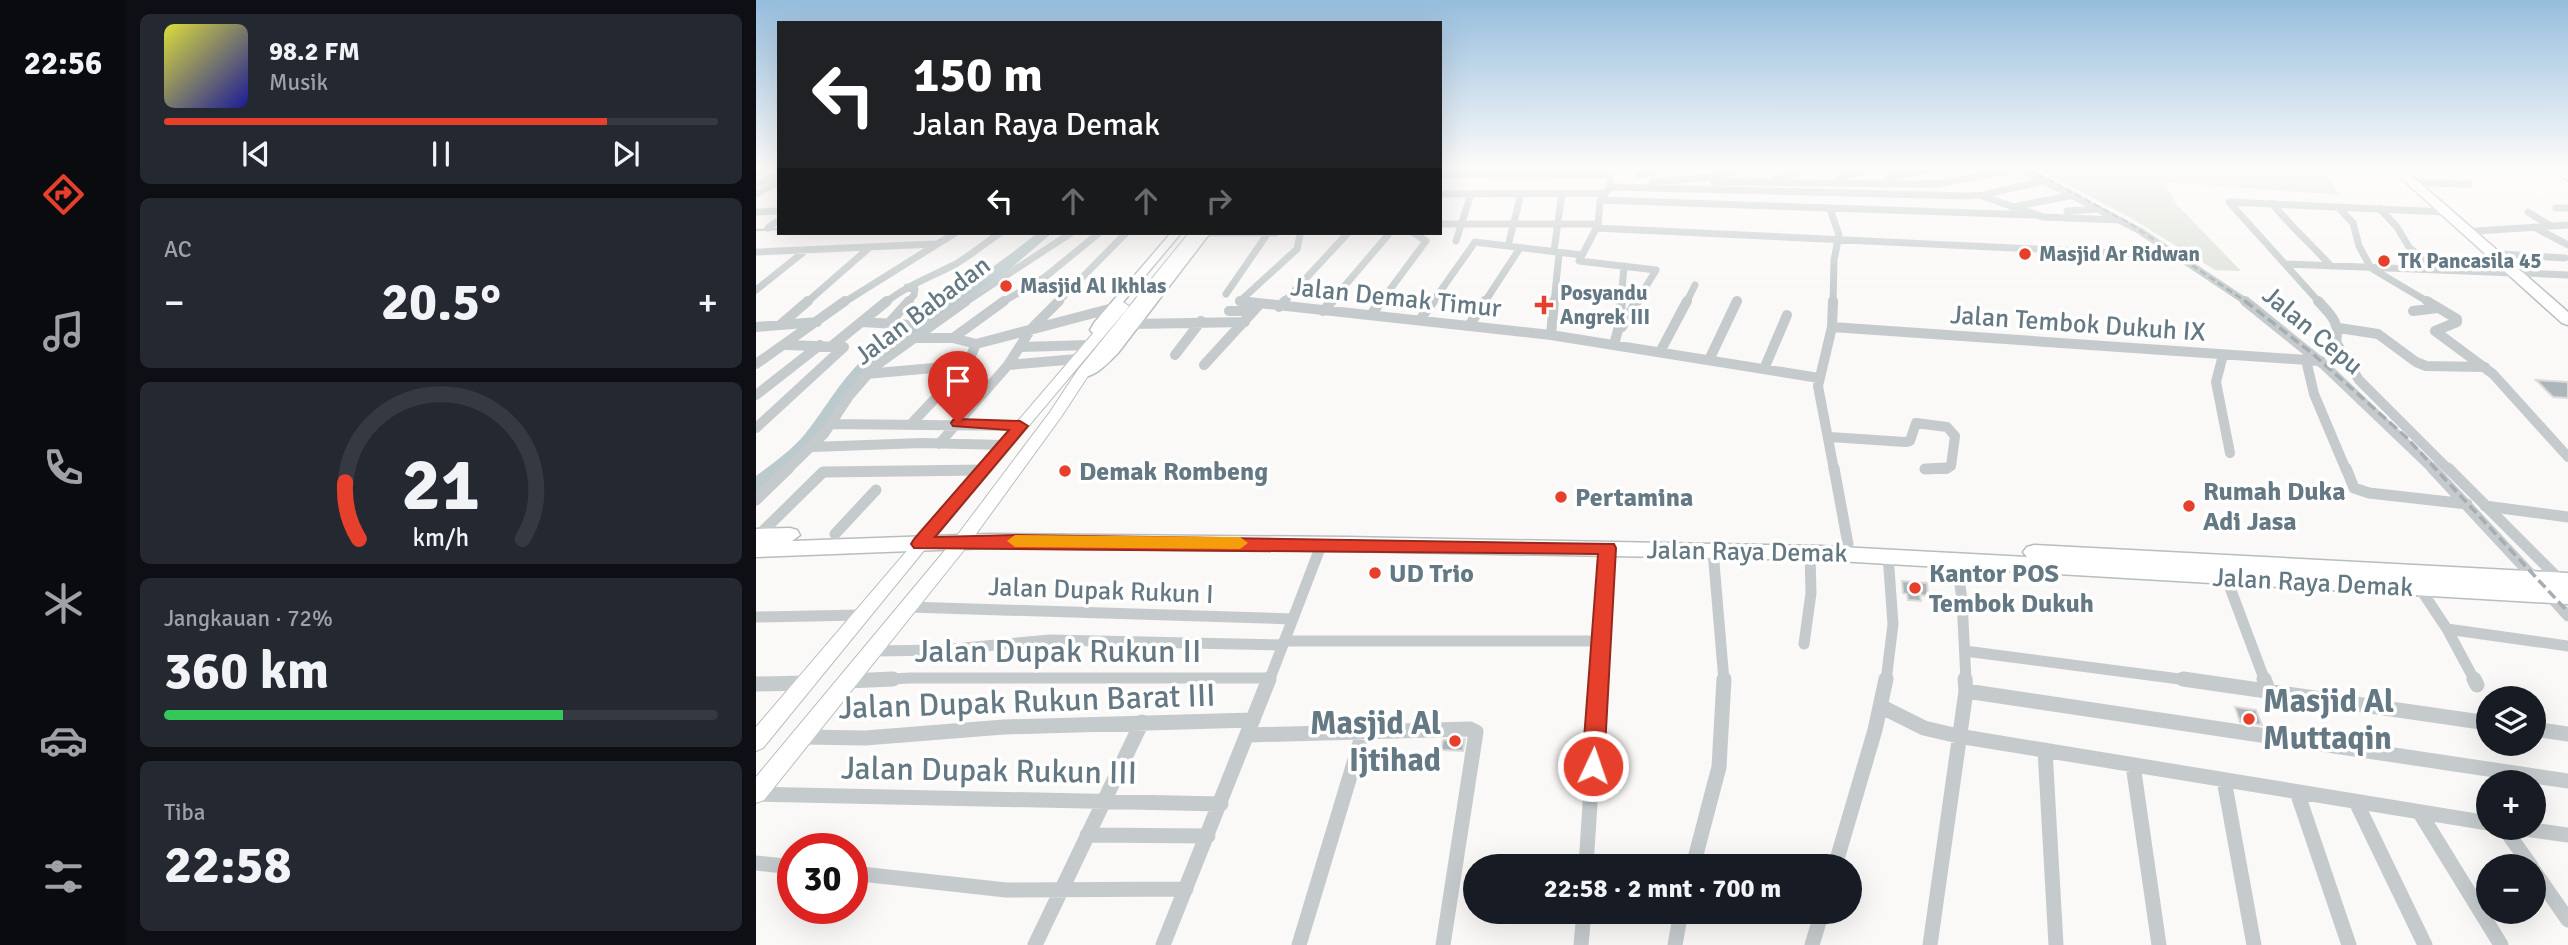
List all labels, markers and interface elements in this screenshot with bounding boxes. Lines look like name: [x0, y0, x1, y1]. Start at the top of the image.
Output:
text: 98.2 FM: [269, 36, 360, 68]
text: 22:56: [24, 44, 102, 83]
text: 150 m: [913, 45, 1043, 105]
icon: left: [798, 49, 889, 140]
text: Musik: [269, 68, 328, 97]
text: Jalan Raya Demak: [913, 105, 1160, 144]
icon: previous: [237, 135, 275, 173]
icon: pause: [422, 135, 460, 173]
icon: next: [607, 135, 645, 173]
icon: directions: [39, 170, 88, 219]
icon: left: [981, 182, 1019, 220]
icon: ahead: [1054, 182, 1092, 220]
icon: ahead: [1127, 182, 1165, 220]
icon: right: [1200, 182, 1238, 220]
text: AC: [164, 235, 192, 264]
place label: Masjid Ar Ridwan: [2039, 241, 2200, 267]
marker: Masjid Ar Ridwan: [2017, 246, 2033, 262]
place label: TK Pancasila 45: [2398, 248, 2542, 274]
street label: Jalan Babadan: [848, 249, 997, 372]
marker: TK Pancasila 45: [2376, 253, 2392, 269]
text: 20.5°: [381, 270, 501, 334]
street label: Jalan Demak Timur: [1289, 271, 1503, 325]
place label: Masjid Al Ikhlas: [1020, 273, 1166, 299]
marker: Masjid Al Ikhlas: [998, 278, 1014, 294]
text: −: [164, 279, 185, 326]
text: +: [697, 279, 718, 326]
street label: Jalan Cepu: [2256, 279, 2369, 382]
place label: Posyandu Angrek III: [1560, 280, 1650, 330]
marker: Posyandu Angrek III: [1534, 295, 1554, 315]
street label: Jalan Tembok Dukuh IX: [1949, 299, 2207, 349]
icon: music: [39, 307, 88, 356]
pin: [928, 351, 988, 423]
icon: arrive: [939, 362, 977, 400]
text: 21: [402, 441, 480, 530]
icon: phone: [39, 443, 88, 492]
place label: Demak Rombeng: [1079, 456, 1268, 488]
marker: Demak Rombeng: [1057, 463, 1073, 479]
place label: Rumah Duka Adi Jasa: [2203, 476, 2346, 538]
place label: Pertamina: [1575, 482, 1693, 514]
marker: Pertamina: [1553, 489, 1569, 505]
marker: Rumah Duka Adi Jasa: [2181, 498, 2197, 514]
text: km/h: [413, 521, 469, 552]
street label: Jalan Raya Demak: [1646, 534, 1848, 570]
place label: UD Trio: [1389, 558, 1474, 590]
place label: Kantor POS Tembok Dukuh: [1929, 558, 2094, 620]
street label: Jalan Raya Demak: [2212, 562, 2414, 604]
marker: UD Trio: [1367, 565, 1383, 581]
street label: Jalan Dupak Rukun I: [988, 571, 1214, 611]
icon: climate: [39, 579, 88, 628]
marker: Kantor POS Tembok Dukuh: [1907, 580, 1923, 596]
text: Jangkauan · 72%: [164, 604, 333, 633]
street label: Jalan Dupak Rukun II: [915, 632, 1201, 671]
text: 360 km: [164, 639, 329, 703]
street label: Jalan Dupak Rukun Barat III: [838, 675, 1216, 728]
place label: Masjid Al Muttaqin: [2263, 682, 2394, 758]
map controls: [2476, 686, 2546, 924]
button: layers: [2476, 686, 2546, 756]
place label: Masjid Al Ijtihad: [1310, 704, 1441, 780]
marker: Masjid Al Muttaqin: [2241, 711, 2257, 727]
icon: car: [39, 716, 88, 765]
position arrow: [1556, 729, 1630, 803]
marker: Masjid Al Ijtihad: [1447, 733, 1463, 749]
street label: Jalan Dupak Rukun III: [841, 748, 1137, 793]
button: +: [2476, 770, 2546, 840]
text: Tiba: [164, 798, 205, 827]
text: 22:58: [164, 833, 292, 897]
speed limit sign: 30: [777, 833, 868, 924]
icon: filters: [39, 852, 88, 901]
button: −: [2476, 854, 2546, 924]
text: 22:58 · 2 mnt · 700 m: [1544, 873, 1781, 905]

